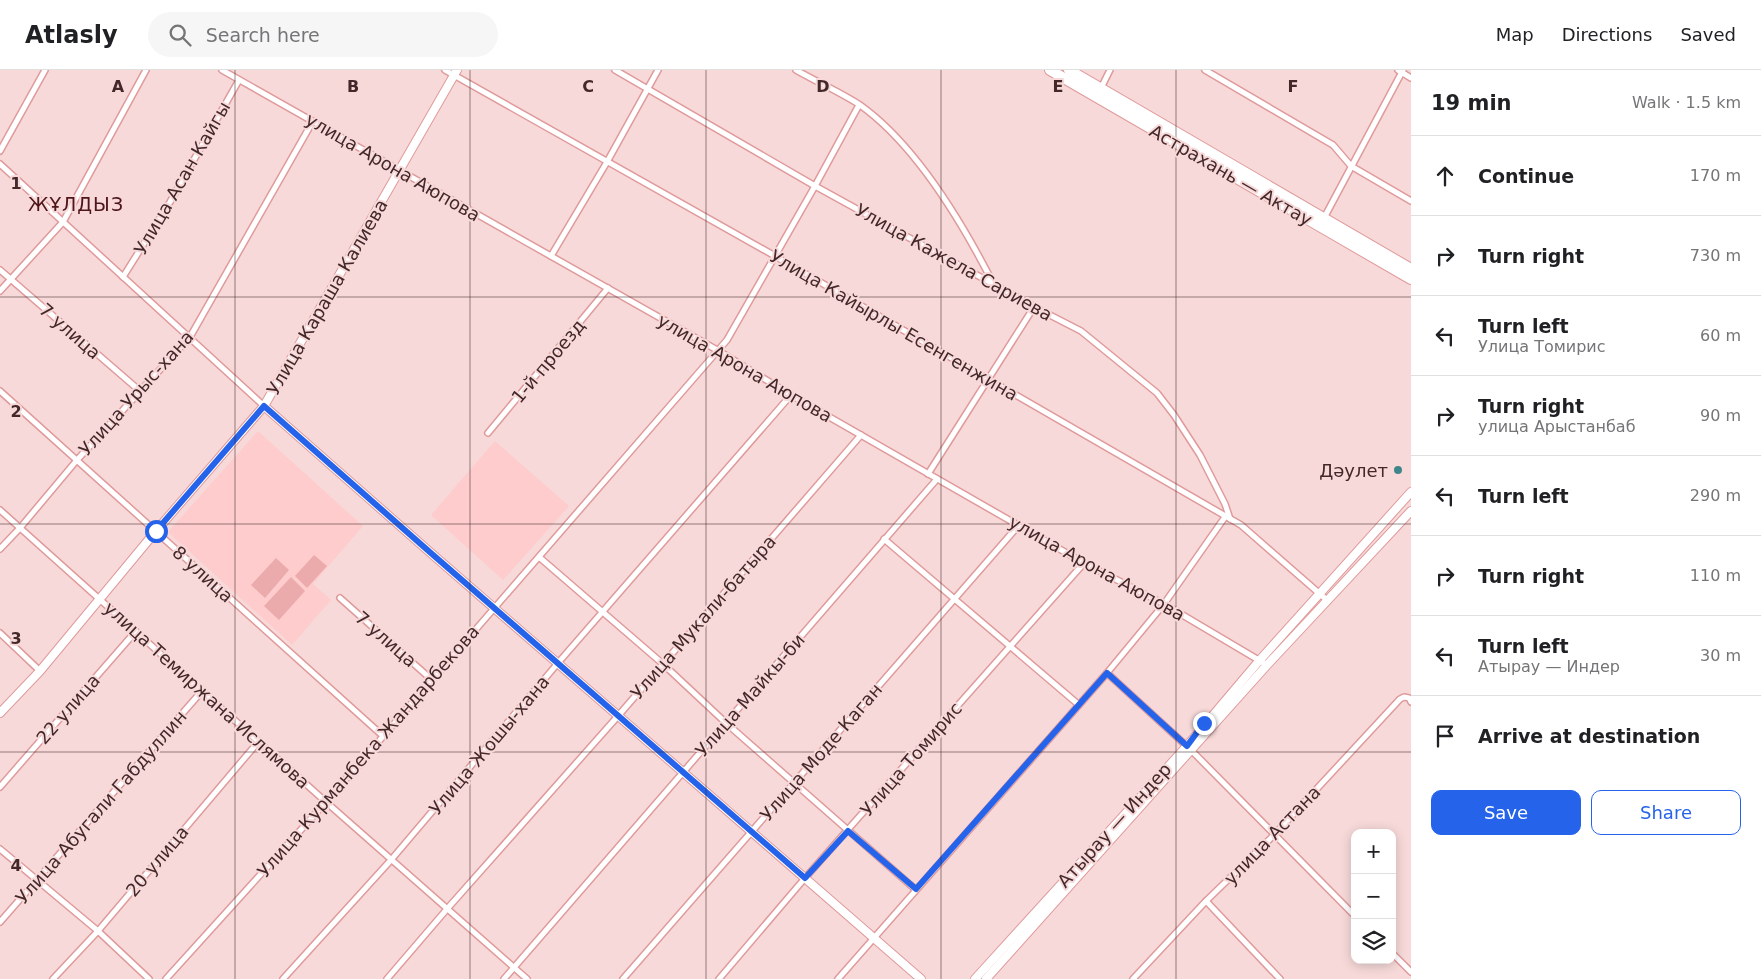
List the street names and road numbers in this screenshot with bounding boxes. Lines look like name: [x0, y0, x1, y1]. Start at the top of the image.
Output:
street label: Улица Асан Кайгы: [130, 98, 234, 258]
street label: улица Арона Аюпова: [302, 108, 484, 226]
street label: Астрахань — Актау: [1146, 120, 1316, 230]
street label: Улица Караша Калиева: [262, 195, 392, 399]
street label: Улица Кажела Сариева: [852, 199, 1056, 325]
street label: Улица Кайырлы Есенгенжина: [766, 245, 1022, 405]
street label: 7 улица: [35, 299, 105, 363]
street label: улица Арона Аюпова: [654, 309, 836, 427]
street label: 1-й проезд: [507, 315, 589, 407]
street label: Улица Урыс-хана: [74, 326, 198, 460]
street label: улица Арона Аюпова: [1005, 511, 1189, 625]
street label: Улица Мукали-батыра: [626, 531, 780, 703]
street label: 8 улица: [168, 541, 238, 607]
street label: улица Темиржана Ислямова: [100, 597, 314, 793]
street label: 7 улица: [351, 607, 421, 671]
street label: Улица Курманбека Жандарбекова: [253, 621, 483, 881]
street label: Улица Майкы-би: [691, 629, 809, 761]
street label: 22 улица: [32, 670, 104, 748]
street label: Улица Жошы-хана: [425, 671, 553, 819]
street label: Улица Моде Каган: [756, 679, 886, 825]
street label: Улица Томирис: [856, 698, 966, 820]
street label: Улица Абугали Габдуллин: [11, 706, 191, 908]
street label: Атырау — Индер: [1053, 759, 1175, 891]
street label: улица Астана: [1220, 781, 1324, 889]
street label: 20 улица: [121, 821, 193, 901]

